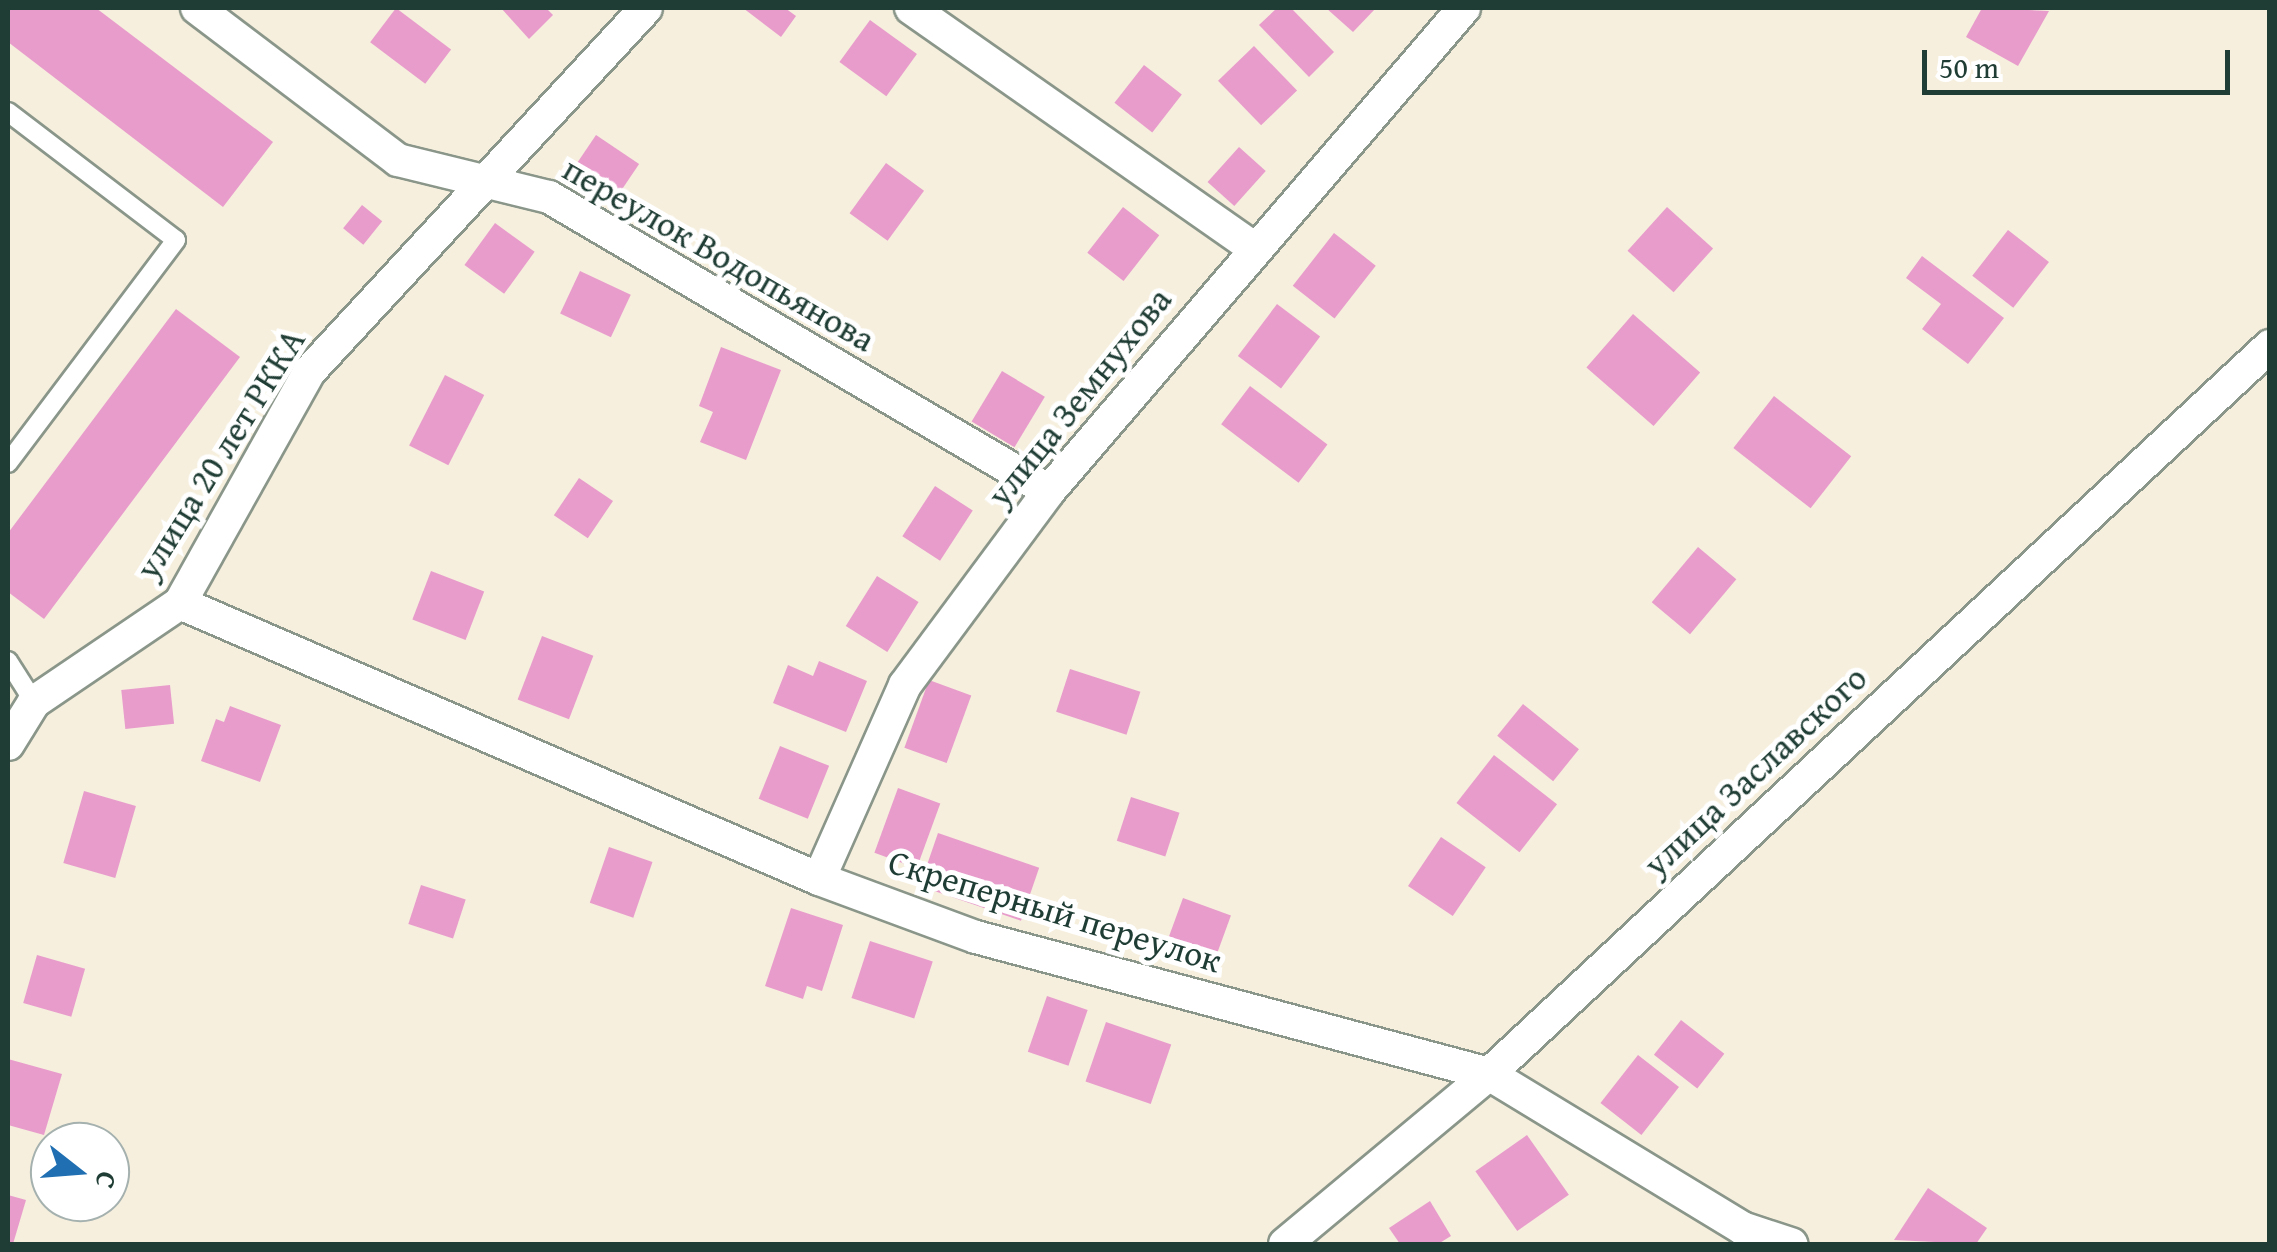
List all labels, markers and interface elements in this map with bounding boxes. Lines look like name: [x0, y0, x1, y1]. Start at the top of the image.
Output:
scale bar: [1927, 30, 2234, 92]
text: 50 m: [1939, 45, 1999, 89]
street label: переулок Водопьянова: [556, 148, 882, 360]
street label: улица Земнухова: [978, 279, 1180, 515]
street label: улица 20 лет РККА: [126, 321, 314, 587]
street label: улица Заславского: [1635, 657, 1875, 885]
street label: Скреперный переулок: [884, 840, 1226, 982]
north arrow: [30, 1122, 130, 1222]
text: С: [85, 1167, 129, 1194]

